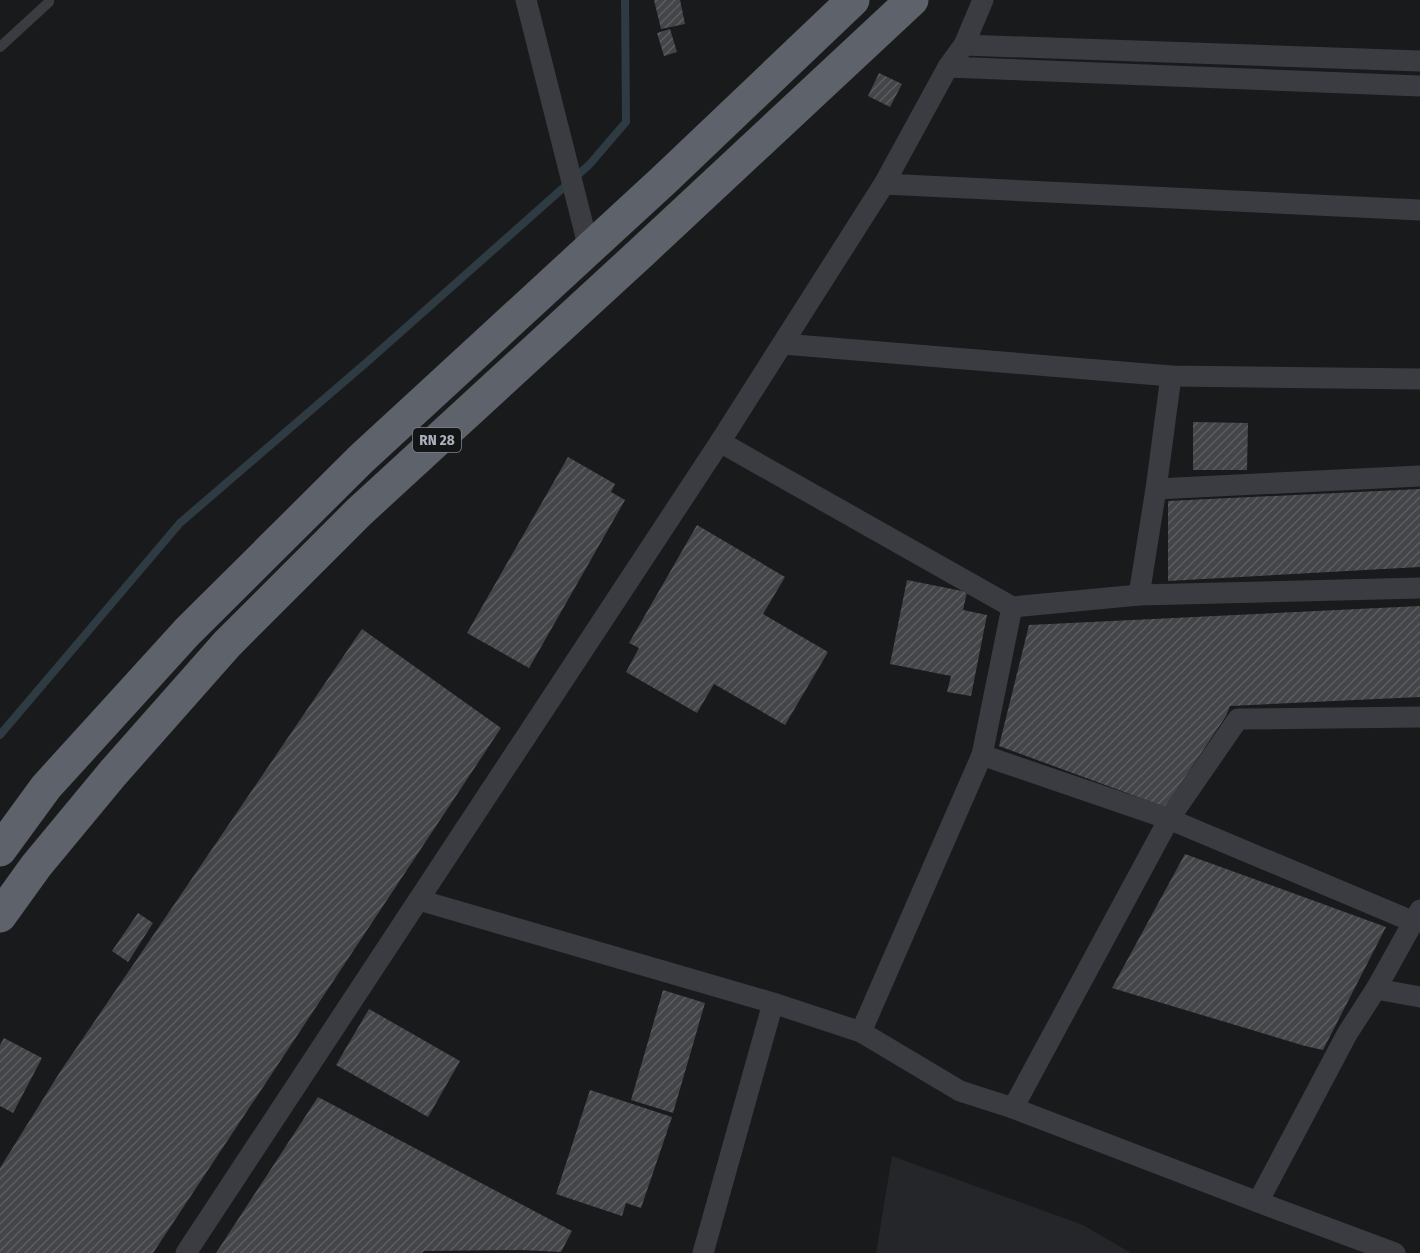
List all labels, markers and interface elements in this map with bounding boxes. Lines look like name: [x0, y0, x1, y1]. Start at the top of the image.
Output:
road number: RN 28: [413, 428, 461, 452]

